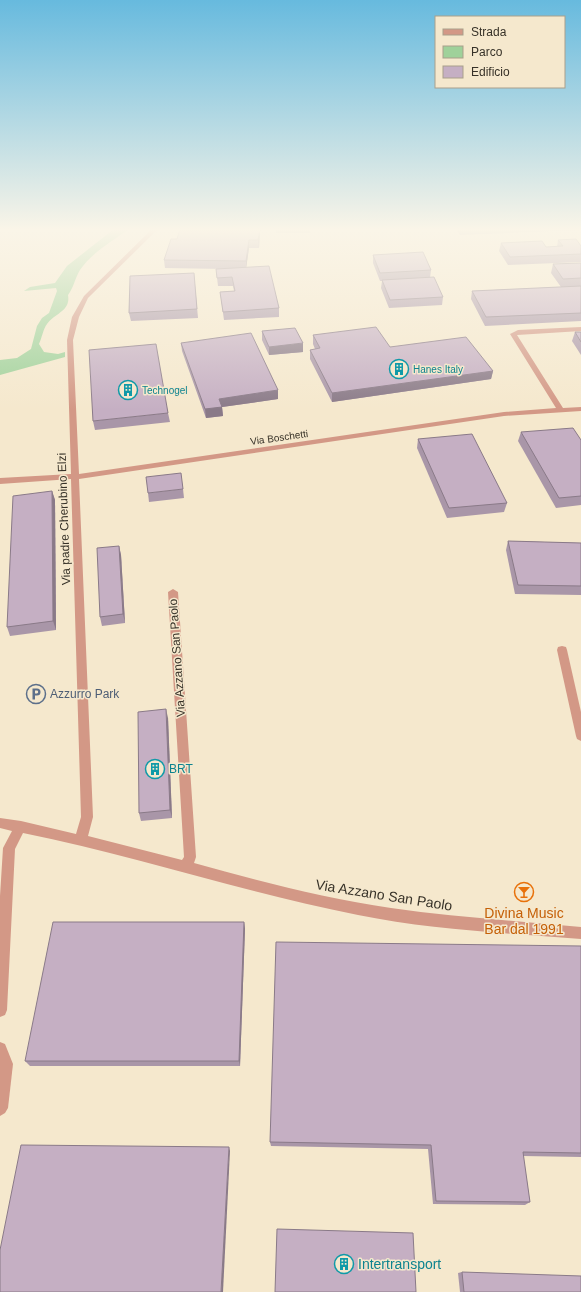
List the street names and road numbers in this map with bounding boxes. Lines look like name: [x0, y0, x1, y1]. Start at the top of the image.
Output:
street label: Via Boschetti: [249, 428, 309, 447]
street label: Via padre Cherubino Elzi: [55, 453, 73, 585]
street label: Via Azzano San Paolo: [166, 598, 188, 718]
street label: Via Azzano San Paolo: [314, 876, 454, 914]

